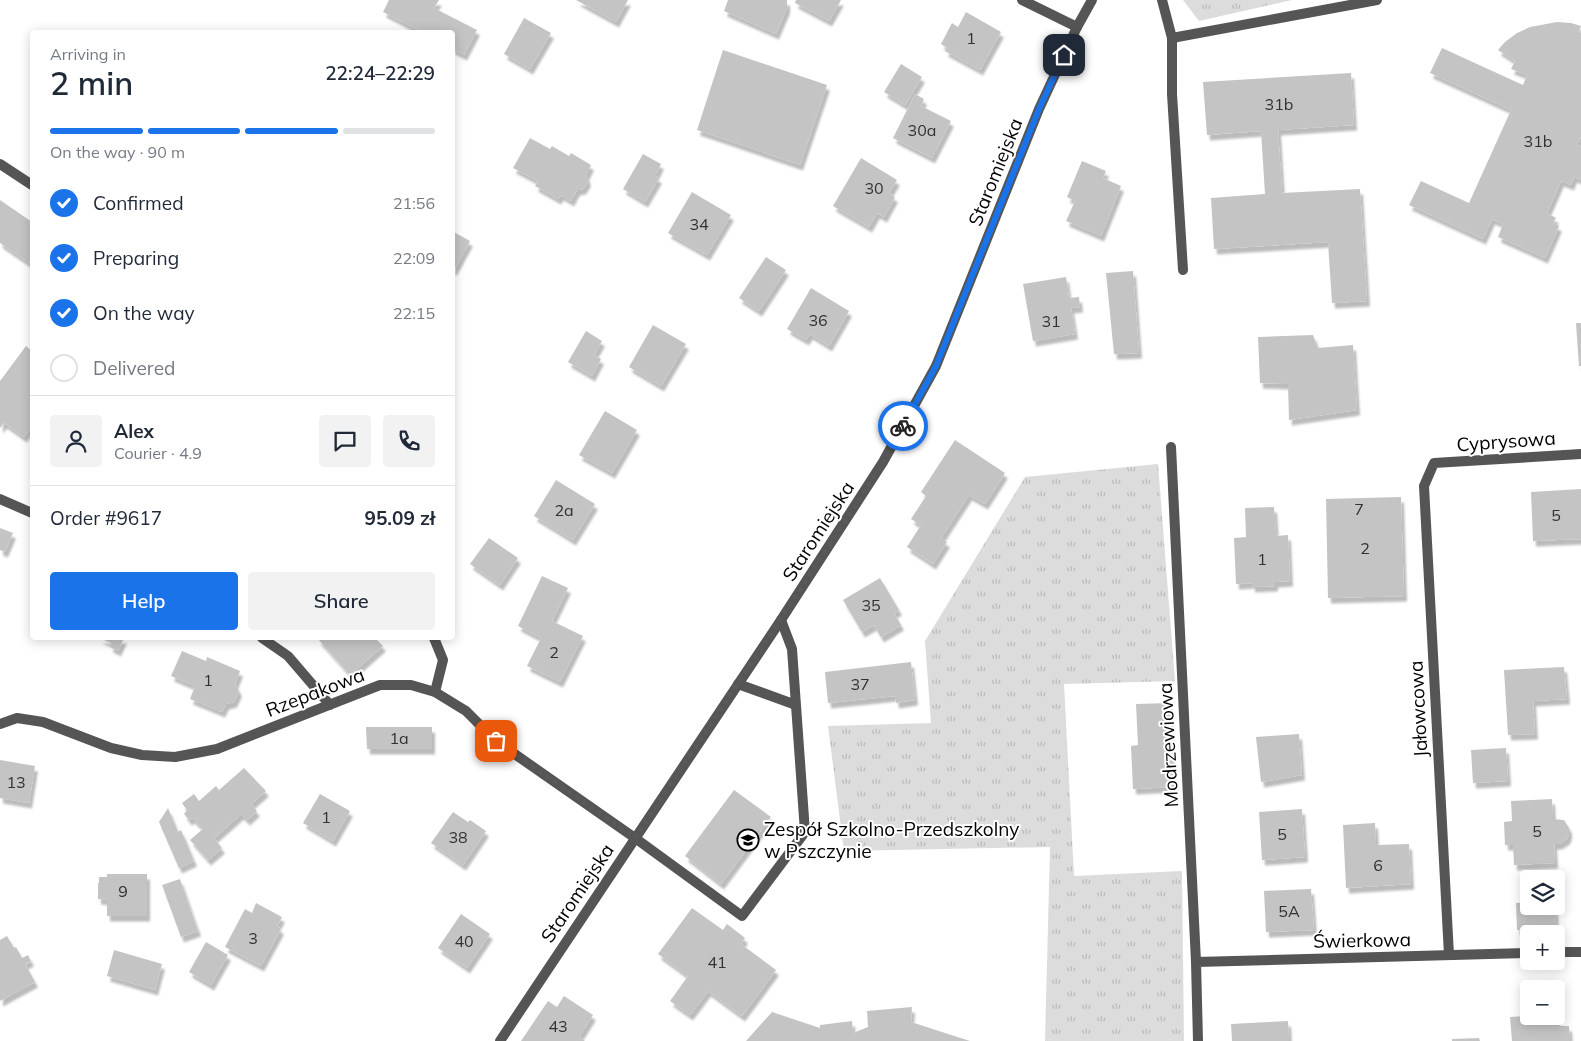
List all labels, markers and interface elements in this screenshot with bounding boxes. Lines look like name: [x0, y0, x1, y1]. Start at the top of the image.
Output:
house number: 1: [966, 28, 976, 48]
pin: [1043, 34, 1085, 76]
icon: home: [1050, 41, 1078, 69]
text: Arriving in: [50, 44, 126, 64]
text: 22:24–22:29: [325, 61, 435, 85]
text: 2 min: [50, 63, 133, 103]
house number: 31b: [1265, 94, 1293, 114]
street label: Staromiejska: [963, 115, 1027, 229]
house number: 30a: [908, 120, 936, 140]
house number: 31b: [1524, 131, 1552, 151]
text: On the way · 90 m: [50, 142, 185, 162]
house number: 30: [864, 178, 884, 198]
icon: check: [50, 189, 78, 217]
text: Confirmed: [93, 191, 184, 215]
text: 21:56: [393, 193, 435, 213]
house number: 34: [689, 214, 709, 234]
icon: check: [50, 244, 78, 272]
text: Preparing: [93, 246, 179, 270]
text: 22:09: [393, 248, 435, 268]
icon: check: [50, 299, 78, 327]
text: On the way: [93, 301, 195, 325]
text: 22:15: [393, 303, 435, 323]
house number: 36: [808, 310, 828, 330]
house number: 31: [1041, 311, 1061, 331]
text: Delivered: [93, 356, 175, 380]
courier: [878, 401, 928, 451]
icon: bike: [889, 412, 917, 440]
button: person: [50, 415, 102, 467]
button: chat: [319, 415, 371, 467]
button: phone: [383, 415, 435, 467]
text: Alex: [114, 419, 154, 443]
street label: Cyprysowa: [1456, 426, 1556, 456]
text: Courier · 4.9: [114, 443, 202, 463]
street label: Staromiejska: [777, 477, 859, 585]
house number: 7: [1354, 499, 1364, 519]
house number: 2a: [554, 500, 574, 520]
house number: 5: [1551, 505, 1561, 525]
text: Order #9617: [50, 506, 162, 530]
text: 95.09 zł: [365, 506, 435, 530]
house number: 2: [1360, 538, 1370, 558]
house number: 1: [1257, 549, 1267, 569]
button: Help: [50, 572, 238, 630]
button: Share: [248, 572, 435, 630]
house number: 35: [861, 595, 881, 615]
house number: 2: [549, 642, 559, 662]
street label: Jałowcowa: [1403, 660, 1433, 758]
street label: Rzepakowa: [262, 662, 368, 722]
house number: 1: [203, 670, 213, 690]
house number: 37: [850, 674, 870, 694]
street label: Modrzewiowa: [1153, 682, 1183, 808]
pin: [475, 720, 517, 762]
icon: bag: [482, 727, 510, 755]
house number: 1a: [389, 728, 409, 748]
house number: 13: [6, 772, 26, 792]
house number: 1: [321, 807, 331, 827]
place label: Zespół Szkolno-Przedszkolny w Pszczynie: [764, 817, 1019, 863]
house number: 5: [1532, 821, 1542, 841]
house number: 5: [1277, 824, 1287, 844]
house number: 38: [448, 827, 468, 847]
school or university icon: Zespół Szkolno-Przedszkolny w Pszczynie: [736, 828, 760, 852]
street label: Staromiejska: [535, 839, 619, 947]
house number: 6: [1373, 855, 1383, 875]
map controls: [1520, 870, 1565, 1025]
button: layers: [1520, 870, 1565, 915]
house number: 9: [118, 881, 128, 901]
house number: 5A: [1278, 901, 1300, 921]
button: +: [1520, 925, 1565, 970]
street label: Świerkowa: [1313, 927, 1411, 953]
house number: 3: [248, 928, 258, 948]
house number: 40: [454, 931, 474, 951]
house number: 41: [707, 952, 727, 972]
button: −: [1520, 980, 1565, 1025]
house number: 43: [548, 1016, 568, 1036]

